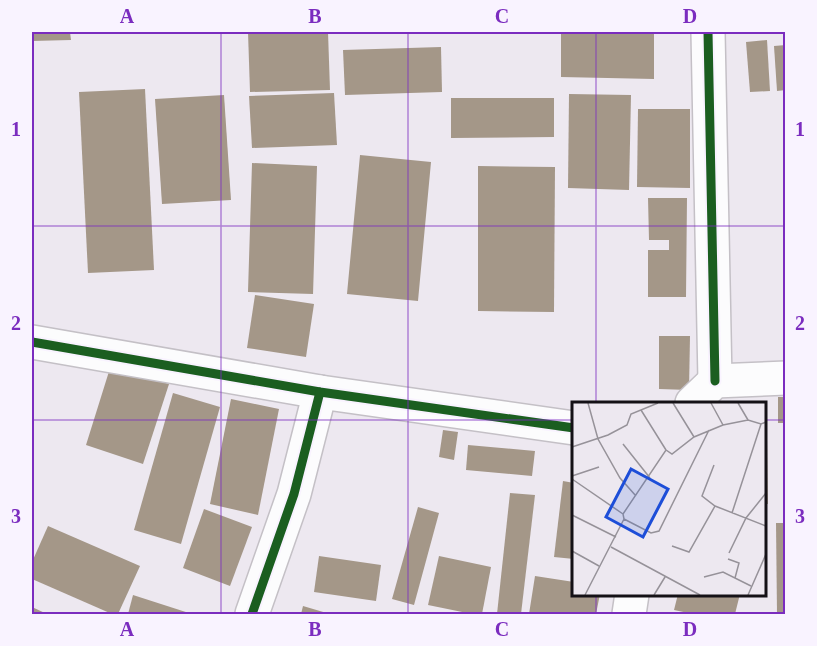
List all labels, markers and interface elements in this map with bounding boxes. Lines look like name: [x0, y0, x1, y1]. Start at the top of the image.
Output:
text: A: [120, 5, 135, 27]
text: B: [308, 5, 322, 27]
text: C: [495, 5, 509, 27]
text: D: [683, 5, 697, 27]
text: 1: [11, 118, 21, 140]
text: 1: [795, 118, 805, 140]
text: 2: [11, 312, 21, 334]
text: 2: [795, 312, 805, 334]
inset map: [572, 402, 766, 595]
text: 3: [11, 505, 21, 527]
text: 3: [795, 505, 805, 527]
text: A: [120, 618, 135, 640]
text: B: [308, 618, 322, 640]
text: C: [495, 618, 509, 640]
text: D: [683, 618, 697, 640]

